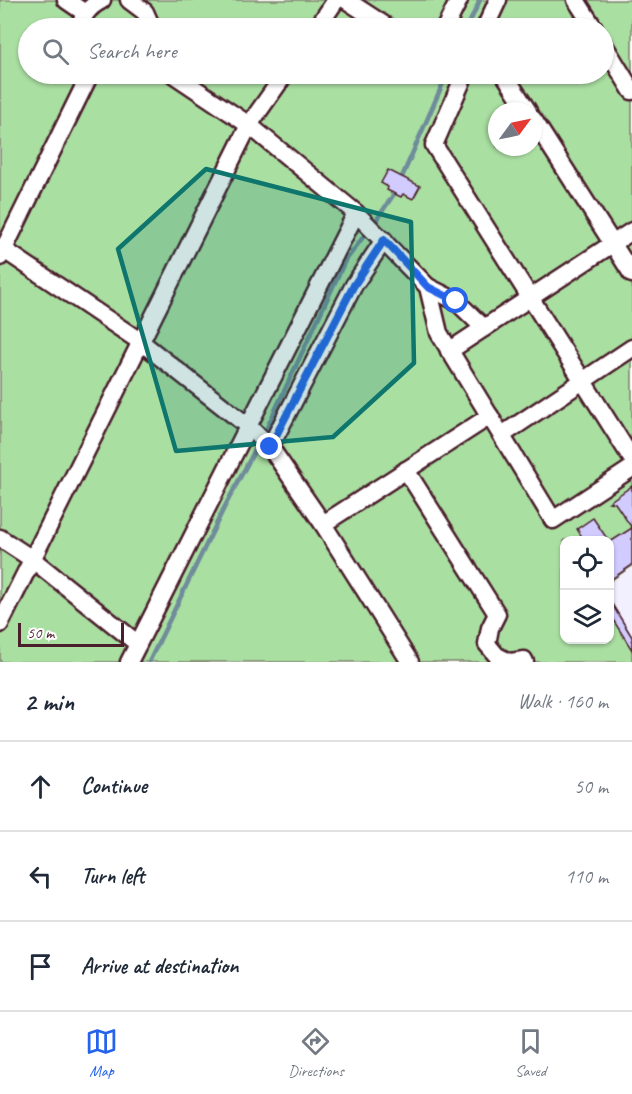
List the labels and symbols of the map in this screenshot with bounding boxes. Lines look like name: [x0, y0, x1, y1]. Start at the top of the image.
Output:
north arrow: [488, 102, 542, 156]
route start: [442, 287, 468, 313]
route end: [256, 433, 282, 459]
scale bar: [18, 620, 124, 648]

